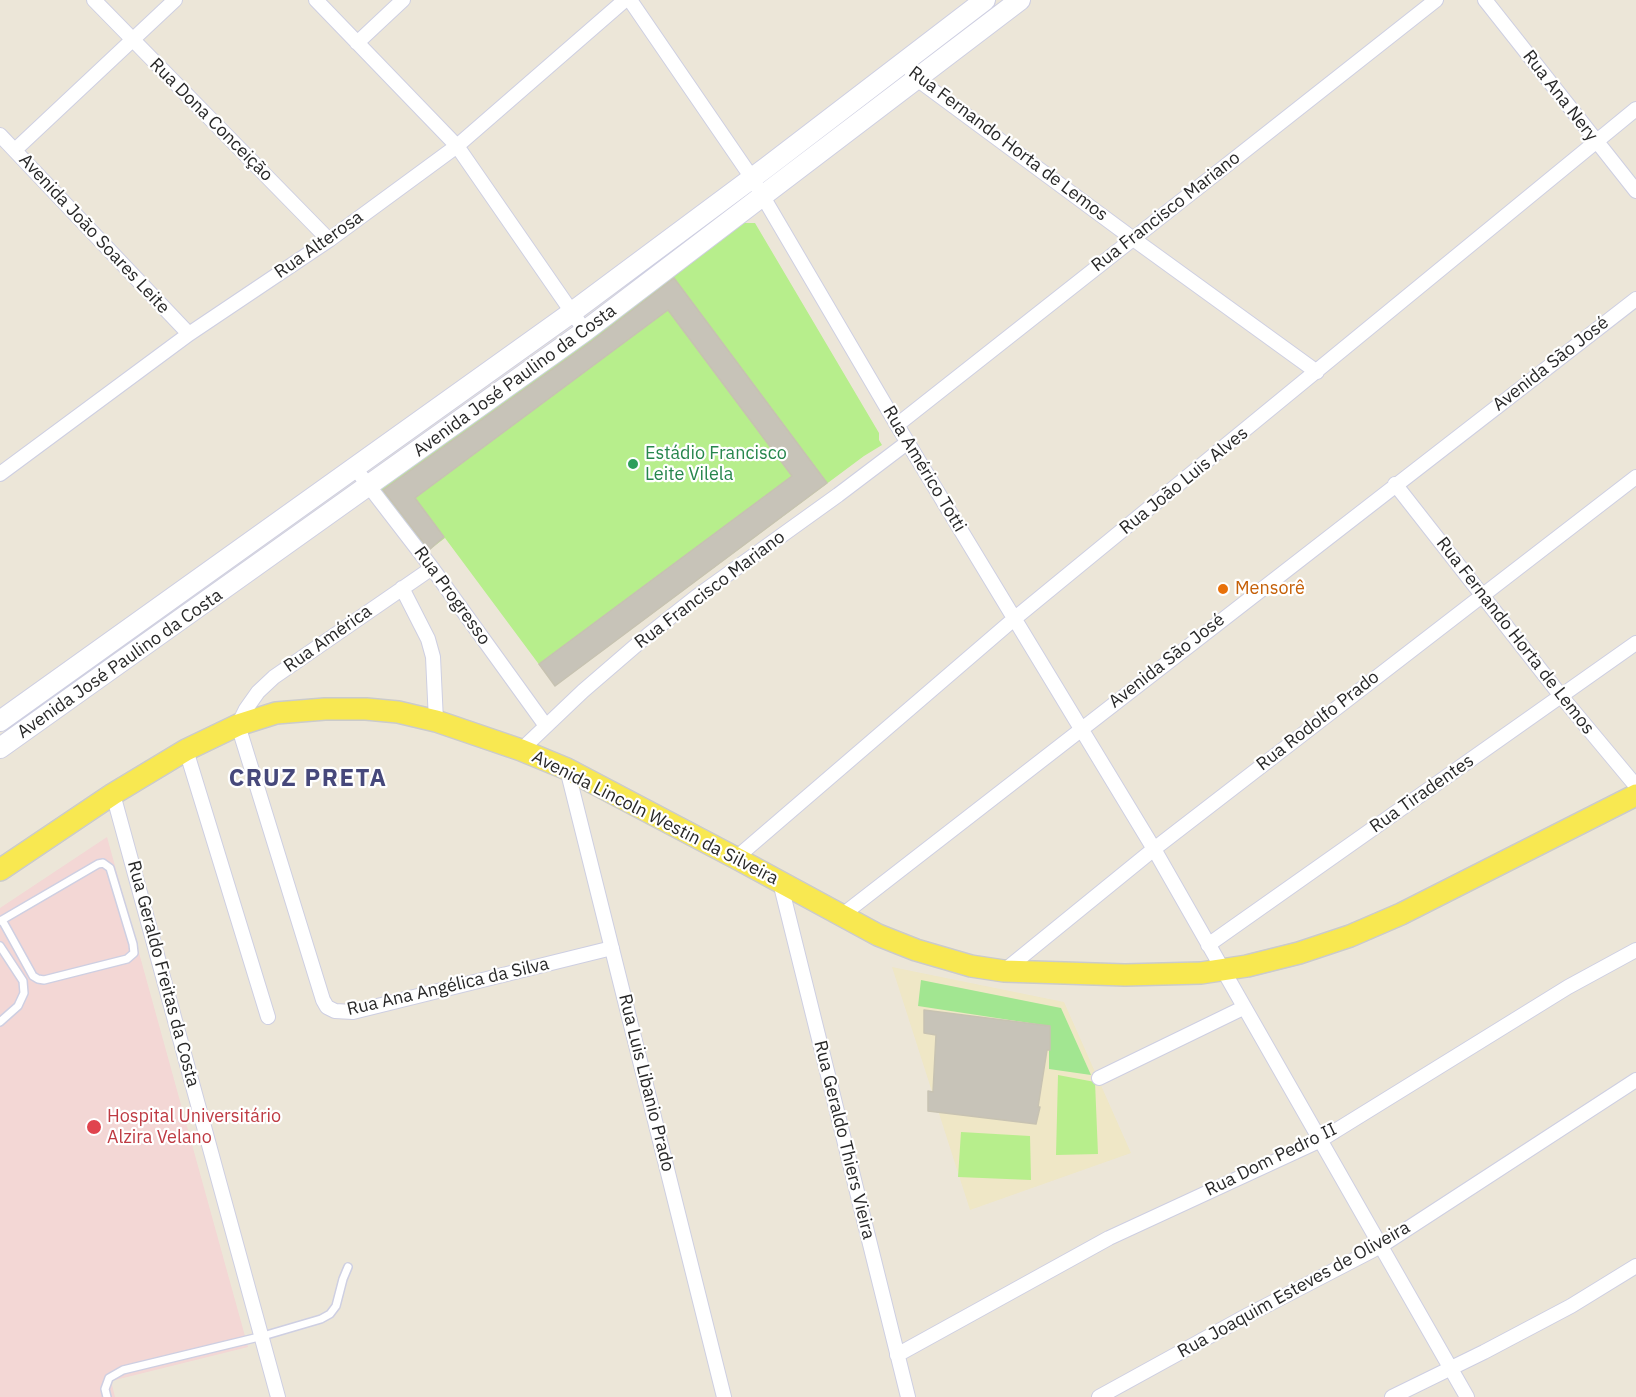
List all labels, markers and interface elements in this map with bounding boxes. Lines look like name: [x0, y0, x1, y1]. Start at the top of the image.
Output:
street label: Rua Ana Nery: [1518, 46, 1602, 146]
street label: Rua Dona Conceição: [145, 54, 277, 186]
street label: Rua Fernando Horta de Lemos: [904, 62, 1112, 226]
street label: Rua Francisco Mariano: [1087, 147, 1245, 277]
street label: Avenida João Soares Leite: [14, 150, 174, 318]
street label: Rua Alterosa: [271, 207, 367, 283]
street label: Avenida José Paulino da Costa: [409, 300, 621, 462]
street label: Avenida São José: [1489, 312, 1613, 416]
street label: Rua Américo Totti: [878, 402, 970, 536]
street label: Rua João Luis Alves: [1115, 423, 1253, 539]
place label: Estádio Francisco Leite Vilela: [645, 443, 787, 486]
marker: Estádio Francisco Leite Vilela: [626, 457, 640, 471]
street label: Rua Francisco Mariano: [631, 526, 789, 654]
street label: Rua Fernando Horta de Lemos: [1431, 533, 1599, 739]
street label: Rua Progresso: [409, 543, 495, 649]
place label: Mensorê: [1235, 578, 1305, 600]
marker: Mensorê: [1216, 582, 1230, 596]
street label: Avenida José Paulino da Costa: [13, 585, 227, 743]
street label: Rua América: [280, 601, 376, 677]
street label: Avenida São José: [1105, 609, 1229, 713]
street label: Rua Rodolfo Prado: [1252, 666, 1384, 776]
street label: Avenida Lincoln Westin da Silveira: [528, 746, 782, 890]
street label: Rua Tiradentes: [1366, 750, 1478, 838]
district label: CRUZ PRETA: [229, 765, 387, 793]
street label: Rua Geraldo Freitas da Costa: [122, 858, 204, 1090]
street label: Rua Ana Angélica da Silva: [345, 953, 551, 1021]
street label: Rua Luis Libanio Prado: [613, 992, 679, 1174]
street label: Rua Geraldo Thiers Vieira: [809, 1038, 879, 1242]
place label: Hospital Universitário Alzira Velano: [107, 1106, 281, 1148]
marker: Hospital Universitário Alzira Velano: [85, 1118, 103, 1136]
street label: Rua Dom Pedro II: [1202, 1119, 1340, 1201]
street label: Rua Joaquim Esteves de Oliveira: [1174, 1217, 1414, 1363]

